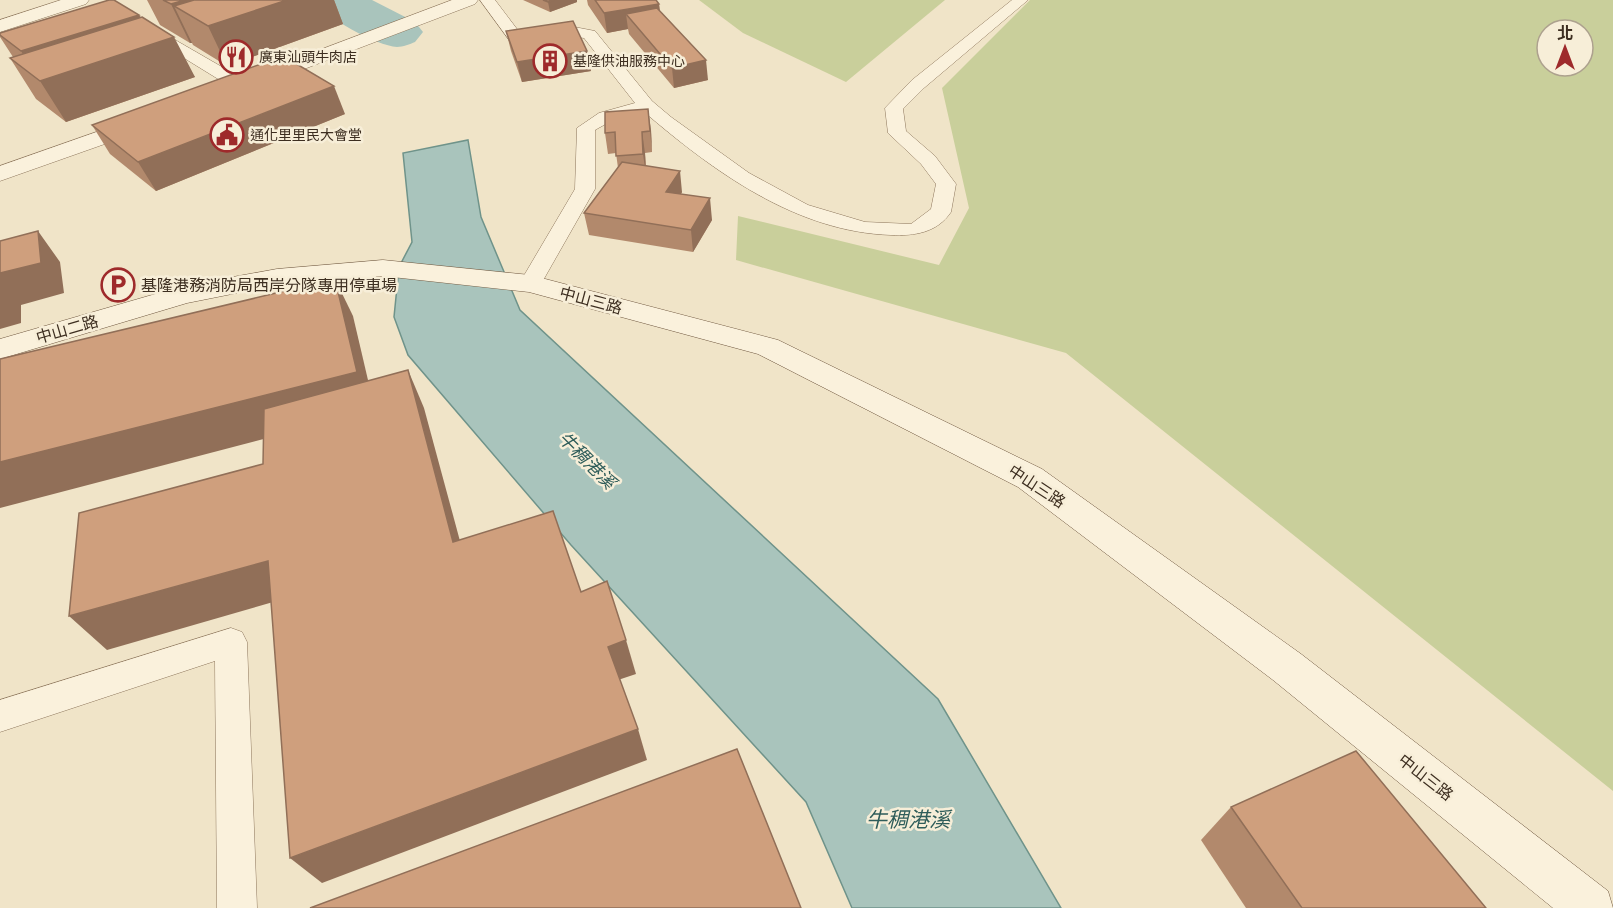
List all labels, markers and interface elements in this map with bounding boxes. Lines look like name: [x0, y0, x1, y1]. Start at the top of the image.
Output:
north arrow: [1535, 18, 1595, 78]
text: 北: [1557, 23, 1573, 43]
restaurant icon: 廣東汕頭牛肉店: [218, 39, 254, 75]
building icon: 基隆供油服務中心: [532, 43, 568, 79]
place label: 廣東汕頭牛肉店: [259, 48, 357, 66]
place label: 基隆供油服務中心: [573, 52, 685, 70]
public building icon: 通化里里民大會堂: [209, 117, 245, 153]
place label: 通化里里民大會堂: [250, 126, 362, 144]
parking icon: 基隆港務消防局西岸分隊專用停車場: [100, 267, 136, 303]
place label: 基隆港務消防局西岸分隊專用停車場: [141, 275, 397, 295]
street label: 中山三路: [557, 282, 625, 318]
street label: 中山二路: [33, 311, 101, 347]
water label: 牛稠港溪: [553, 426, 623, 496]
street label: 中山三路: [1005, 460, 1069, 512]
street label: 中山三路: [1395, 749, 1457, 805]
water label: 牛稠港溪: [866, 806, 953, 833]

